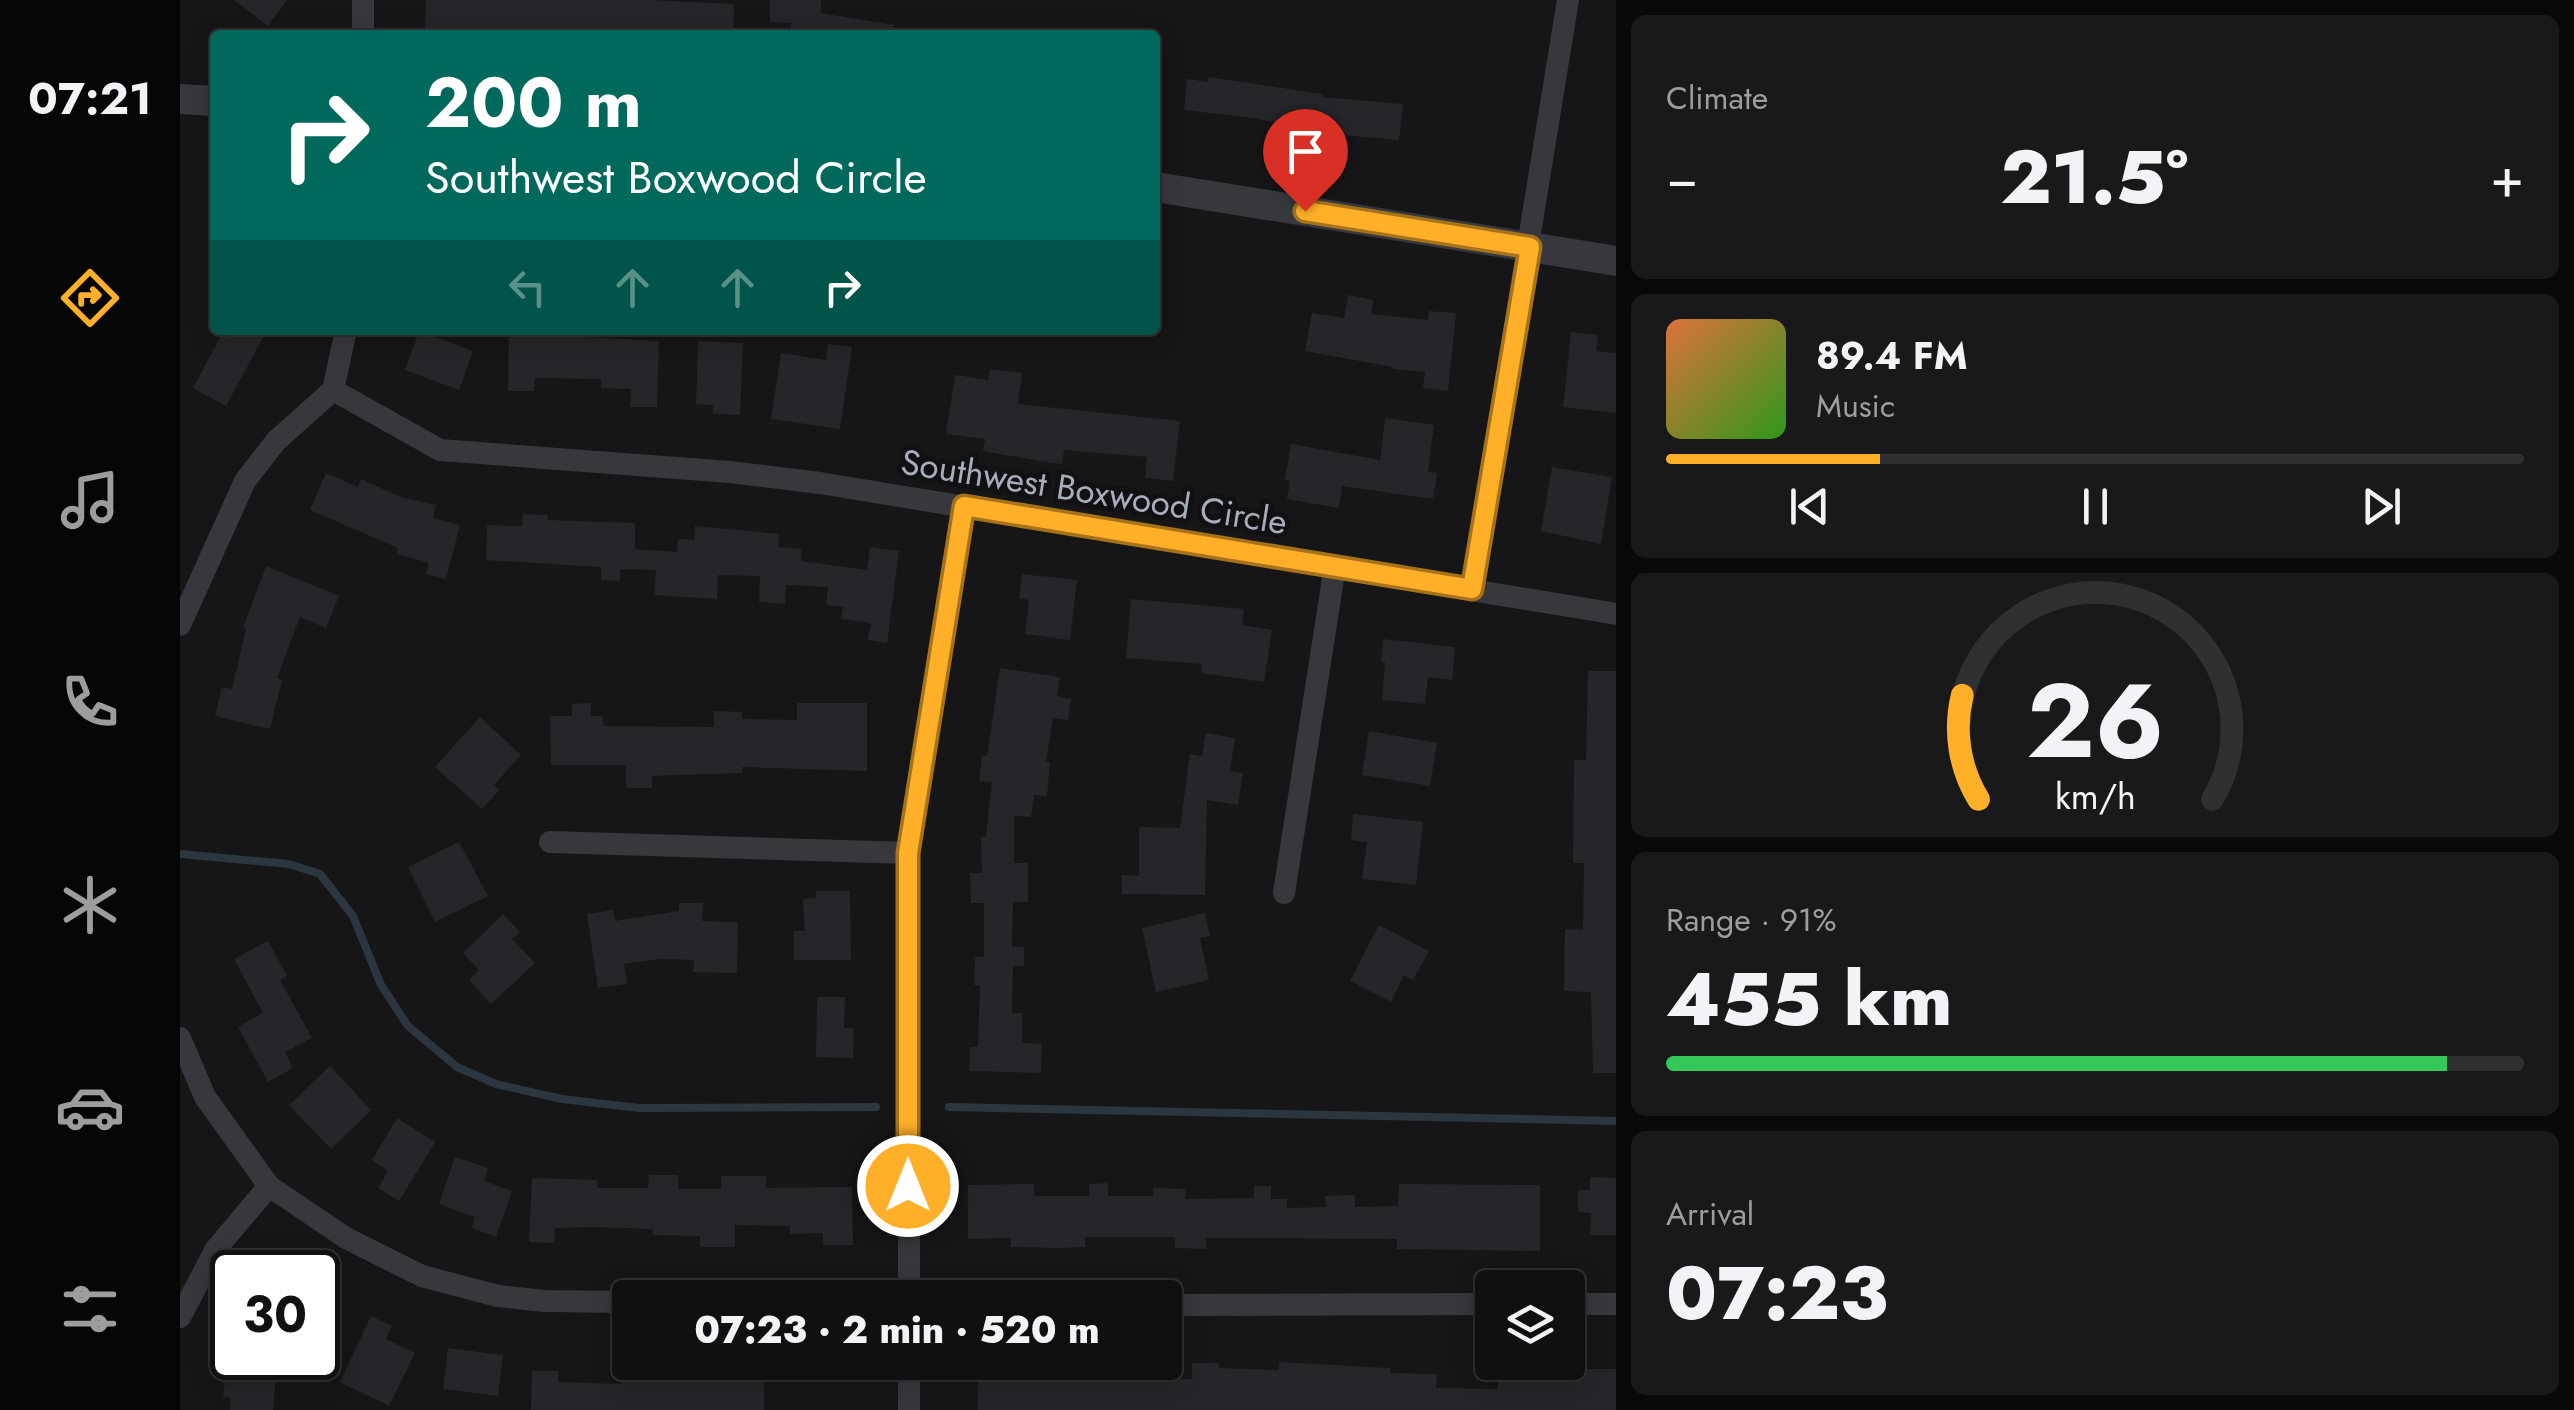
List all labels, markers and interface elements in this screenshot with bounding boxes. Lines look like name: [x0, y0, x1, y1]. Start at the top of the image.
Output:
text: 200 m: [425, 52, 642, 153]
text: 07:21: [28, 66, 152, 131]
icon: right: [260, 70, 390, 200]
text: Climate: [1666, 75, 1768, 121]
pin: [1263, 109, 1348, 212]
text: 21.5°: [2000, 123, 2188, 231]
icon: arrive: [1278, 124, 1333, 179]
text: −: [1666, 138, 1698, 218]
text: +: [2490, 138, 2524, 218]
text: Southwest Boxwood Circle: [425, 145, 927, 210]
icon: left: [500, 260, 555, 315]
icon: ahead: [605, 260, 660, 315]
icon: ahead: [710, 260, 765, 315]
icon: right: [815, 260, 870, 315]
icon: directions: [55, 263, 125, 333]
text: 89.4 FM: [1816, 328, 1968, 383]
text: Music: [1816, 383, 1895, 429]
street label: Southwest Boxwood Circle: [897, 437, 1291, 547]
icon: music: [55, 465, 125, 535]
icon: previous: [1782, 479, 1837, 534]
icon: pause: [2068, 479, 2123, 534]
icon: next: [2354, 479, 2409, 534]
text: 26: [2026, 646, 2164, 796]
icon: phone: [55, 667, 125, 737]
text: km/h: [2055, 771, 2135, 822]
icon: climate: [55, 870, 125, 940]
text: Range · 91%: [1666, 897, 1837, 943]
text: 455 km: [1666, 945, 1953, 1053]
icon: car: [55, 1072, 125, 1142]
position arrow: [856, 1134, 960, 1238]
text: Arrival: [1666, 1191, 1754, 1237]
text: 07:23: [1666, 1239, 1888, 1347]
speed limit sign: 30: [210, 1250, 340, 1380]
map controls: [1475, 1270, 1585, 1380]
button: layers: [1475, 1270, 1585, 1380]
icon: filters: [55, 1274, 125, 1344]
text: 07:23 · 2 min · 520 m: [694, 1302, 1100, 1357]

